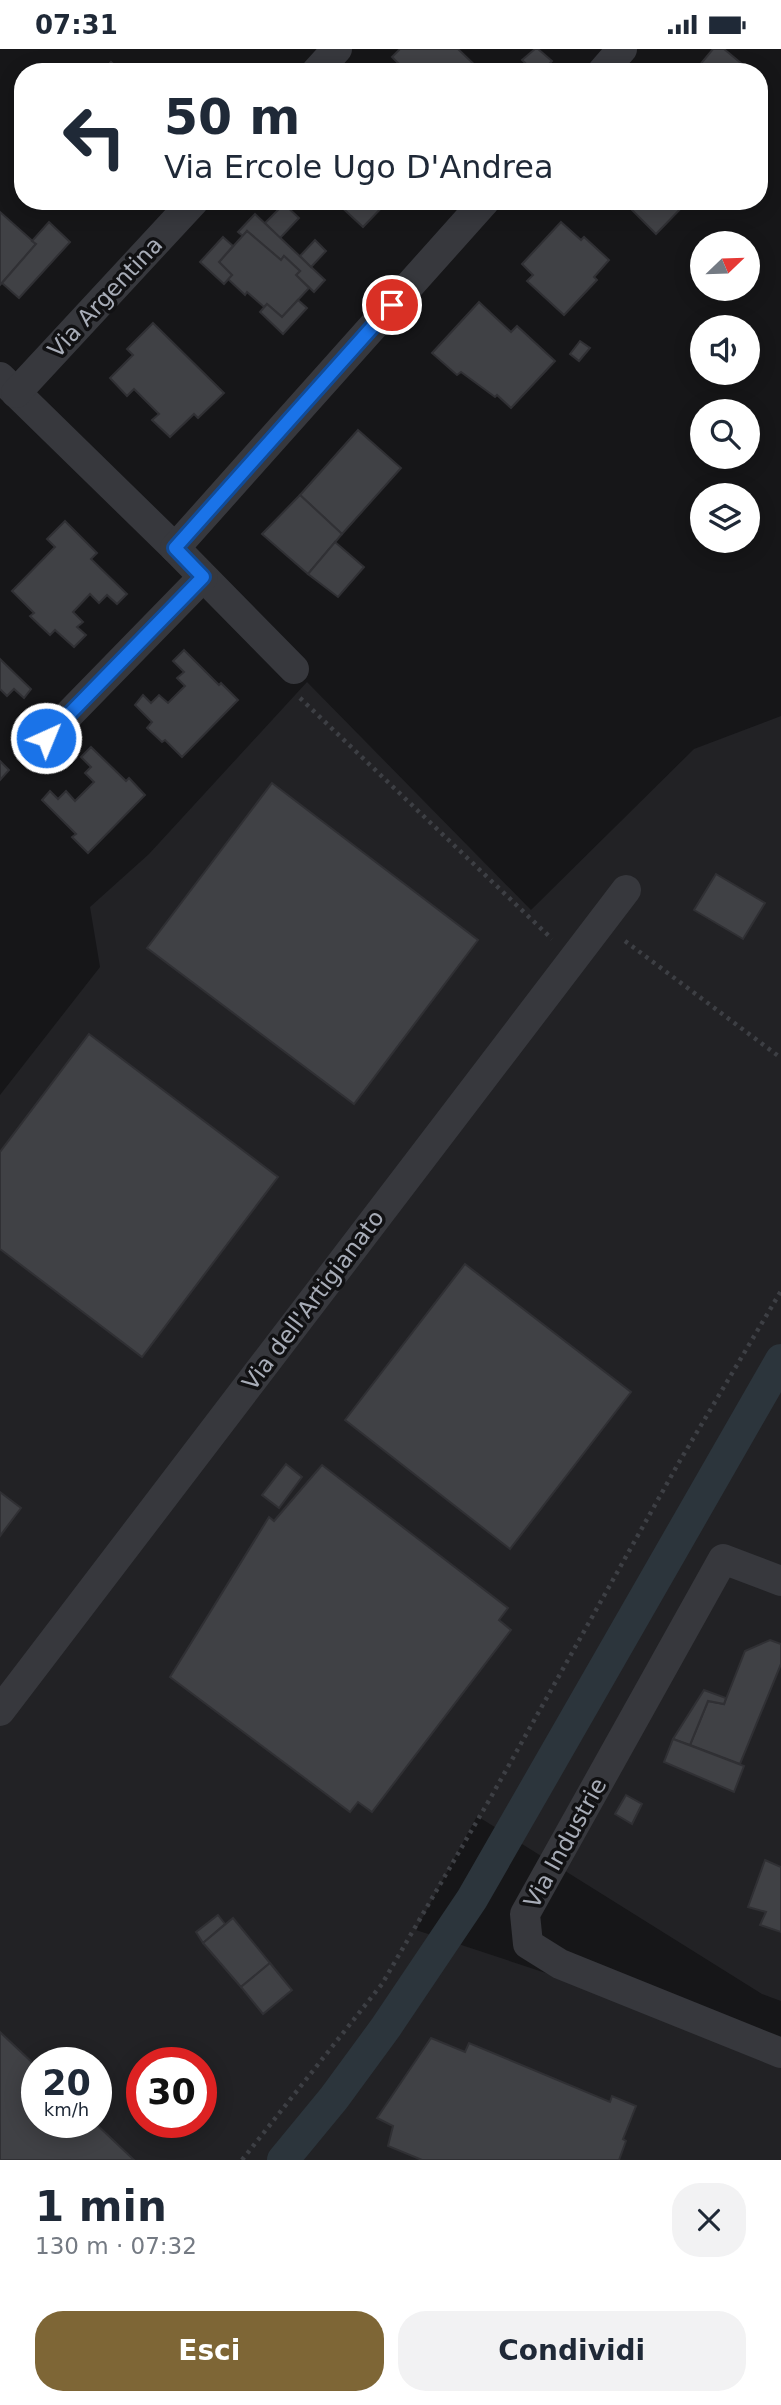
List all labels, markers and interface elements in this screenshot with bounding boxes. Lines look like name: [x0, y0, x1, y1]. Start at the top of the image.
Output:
text: 07:31: [35, 10, 118, 40]
text: 50 m: [164, 89, 300, 146]
icon: left: [49, 91, 140, 182]
text: Via Ercole Ugo D'Andrea: [164, 148, 554, 186]
street label: Via Argentina: [43, 231, 167, 363]
north arrow: [690, 231, 760, 301]
map controls: [690, 231, 760, 553]
pin: [362, 275, 422, 335]
icon: arrive: [373, 286, 411, 324]
button: sound: [690, 315, 760, 385]
button: search: [690, 399, 760, 469]
button: layers: [690, 483, 760, 553]
position arrow: [9, 701, 83, 775]
street label: Via dell'Artigianato: [237, 1205, 389, 1395]
street label: Via Industrie: [519, 1773, 611, 1913]
speed limit sign: 30: [126, 2047, 217, 2138]
text: 20: [42, 2063, 91, 2103]
text: km/h: [44, 2099, 89, 2120]
text: 1 min: [35, 2182, 167, 2231]
button: close: [672, 2183, 746, 2257]
text: 130 m · 07:32: [35, 2233, 197, 2259]
button: Esci: [35, 2311, 384, 2391]
button: Condividi: [398, 2311, 746, 2391]

